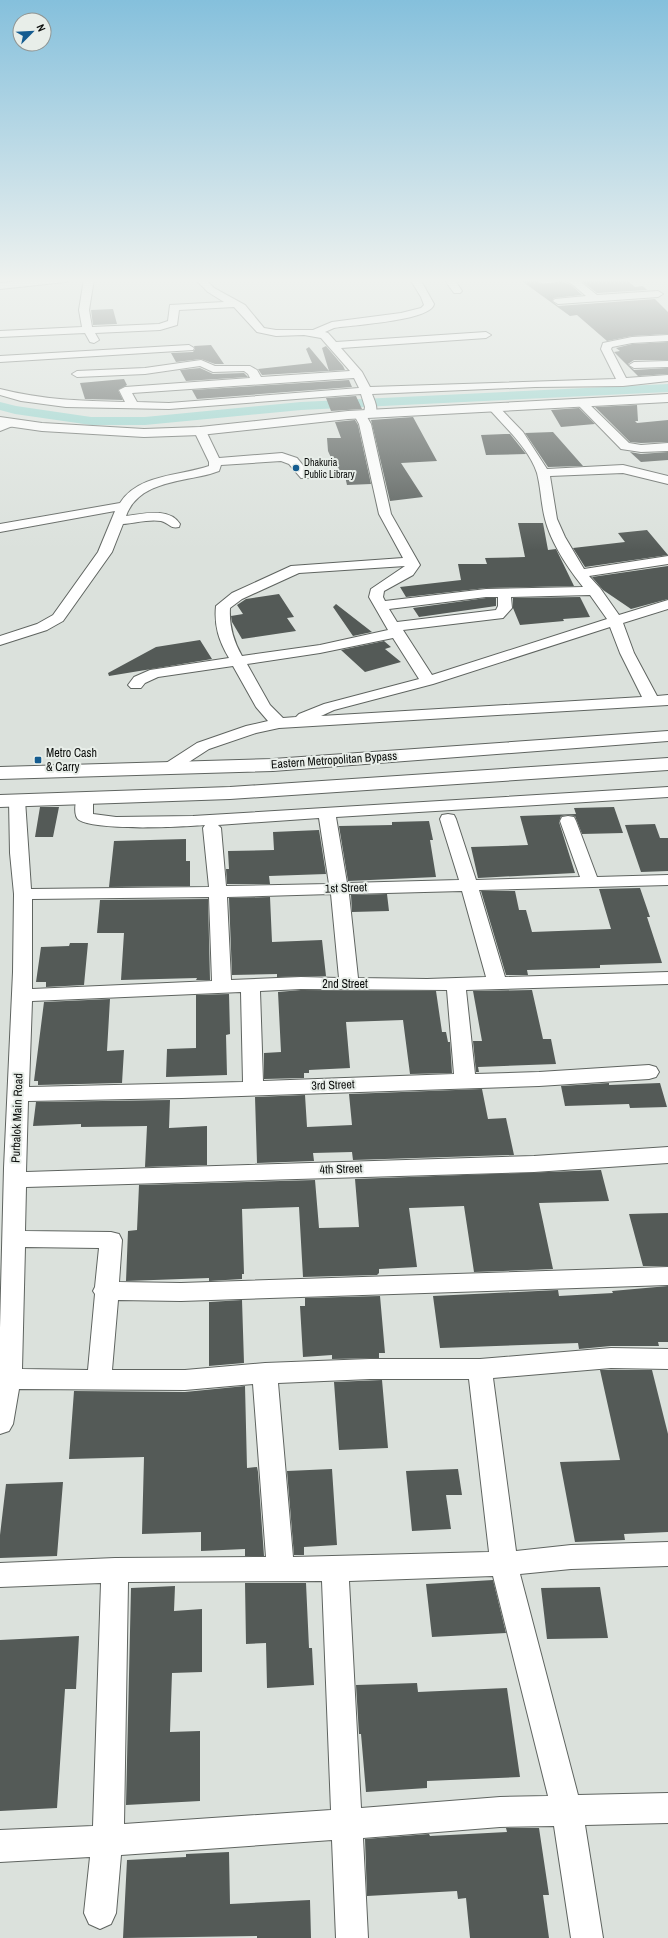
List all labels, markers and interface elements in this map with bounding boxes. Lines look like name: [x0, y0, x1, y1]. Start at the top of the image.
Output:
north arrow: [12, 12, 52, 52]
text: N: [33, 22, 49, 34]
place label: Dhakuria Public Library: [304, 456, 355, 481]
marker: Dhakuria Public Library: [291, 463, 301, 473]
place label: Metro Cash & Carry: [46, 745, 97, 775]
street label: Eastern Metropolitan Bypass: [270, 748, 398, 772]
marker: Metro Cash & Carry: [33, 755, 43, 765]
street label: 1st Street: [325, 879, 368, 897]
street label: 2nd Street: [322, 976, 368, 992]
street label: Purbalok Main Road: [7, 1073, 27, 1163]
street label: 3rd Street: [311, 1076, 355, 1094]
street label: 4th Street: [319, 1160, 363, 1178]

